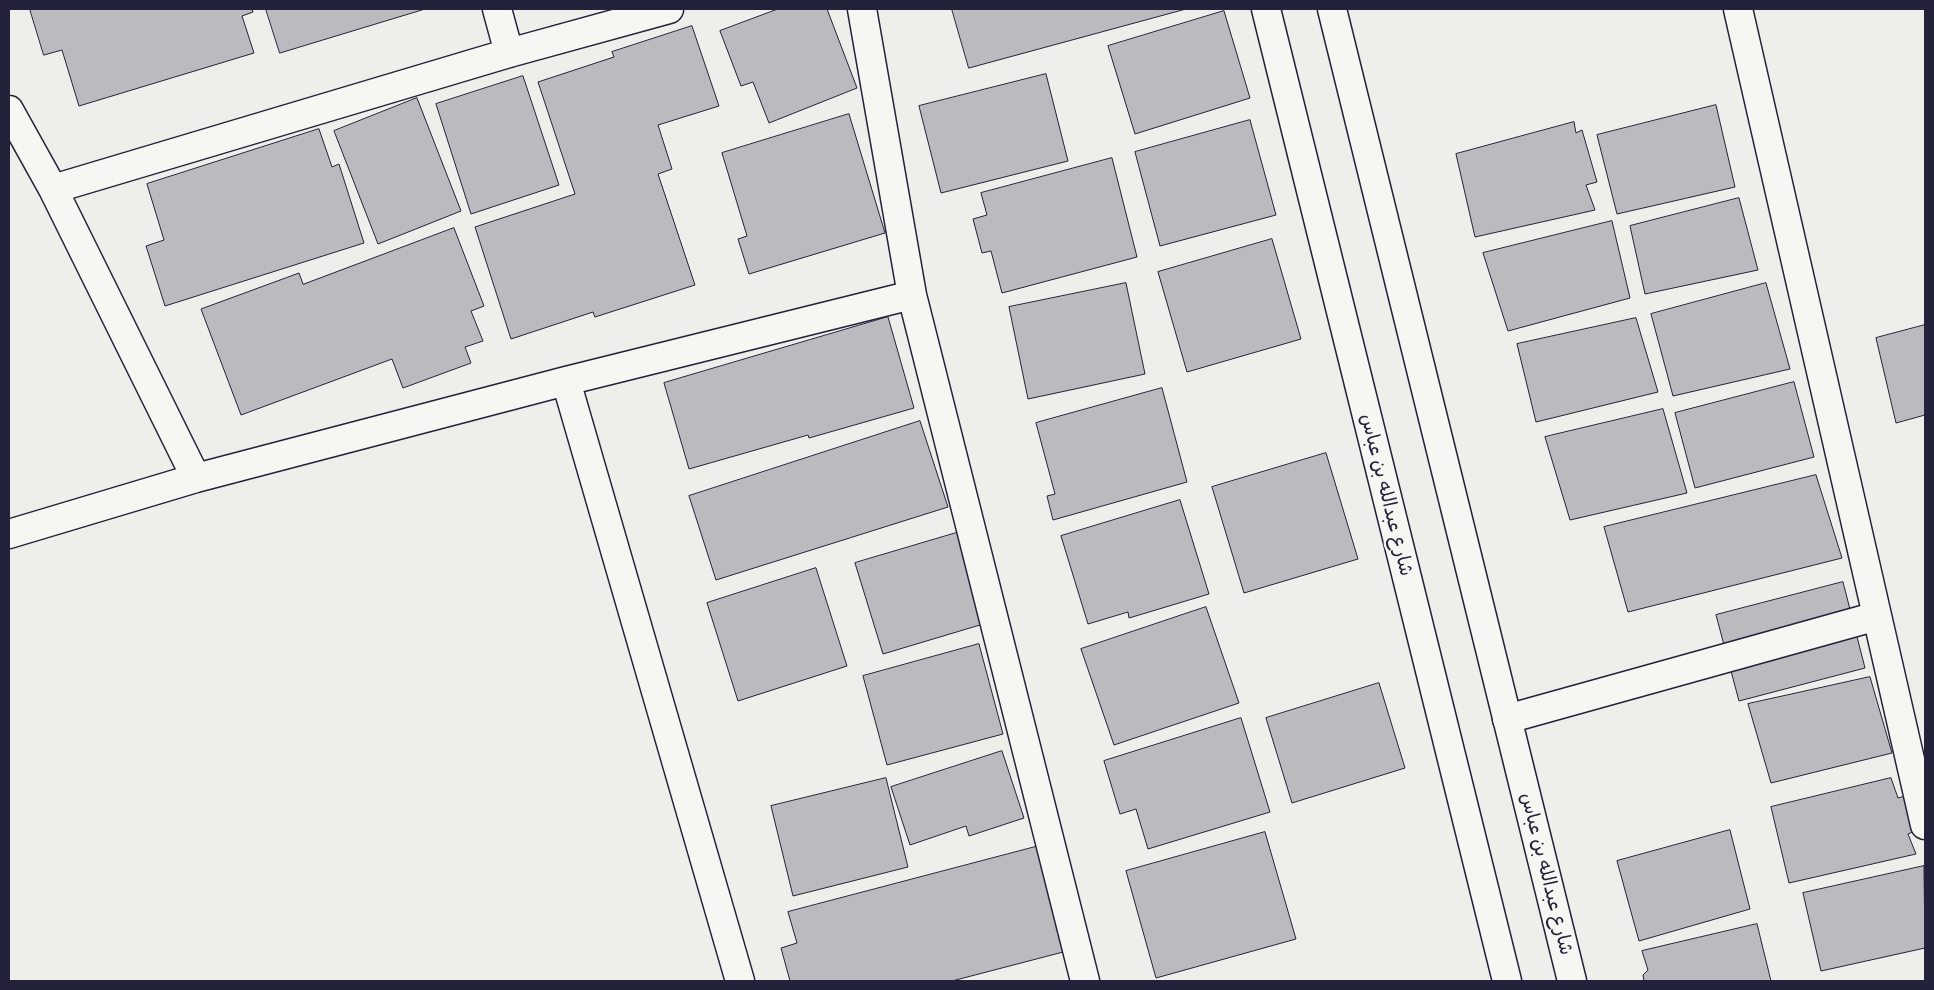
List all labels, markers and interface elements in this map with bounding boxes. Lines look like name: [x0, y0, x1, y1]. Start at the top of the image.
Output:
street label: شارع عبدالله بن عباس: [1355, 411, 1417, 579]
street label: شارع عبدالله بن عباس: [1515, 790, 1577, 958]

